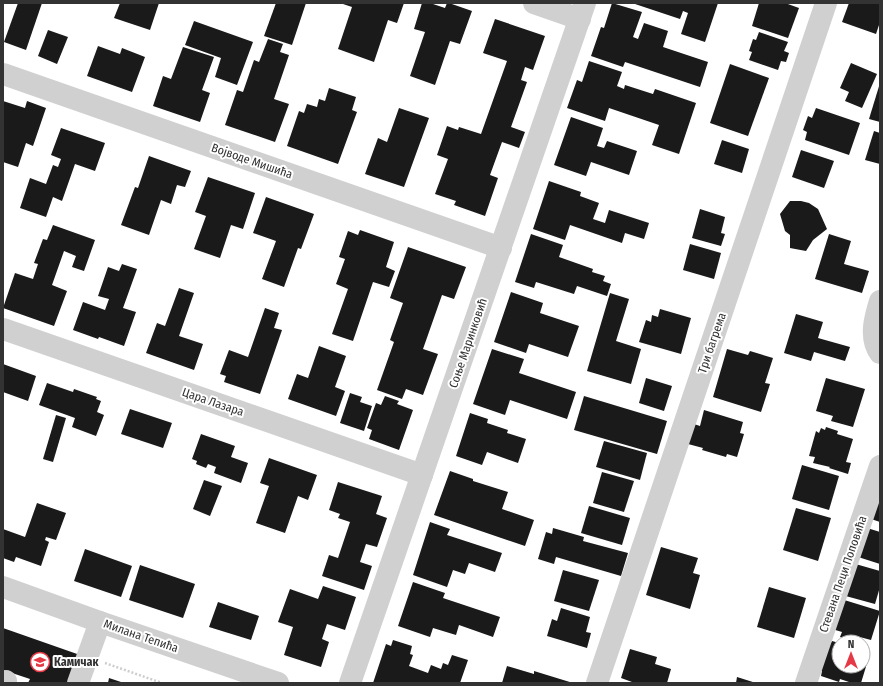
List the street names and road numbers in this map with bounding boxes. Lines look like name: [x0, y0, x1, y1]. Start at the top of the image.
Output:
street label: Војводе Мишића: [209, 141, 295, 182]
street label: Соње Маринковић: [446, 296, 490, 390]
street label: Три багрема: [695, 311, 729, 375]
street label: Цара Лазара: [180, 385, 246, 419]
street label: Стевана Пеци Поповића: [816, 514, 870, 634]
street label: Милана Тепића: [102, 617, 180, 655]

